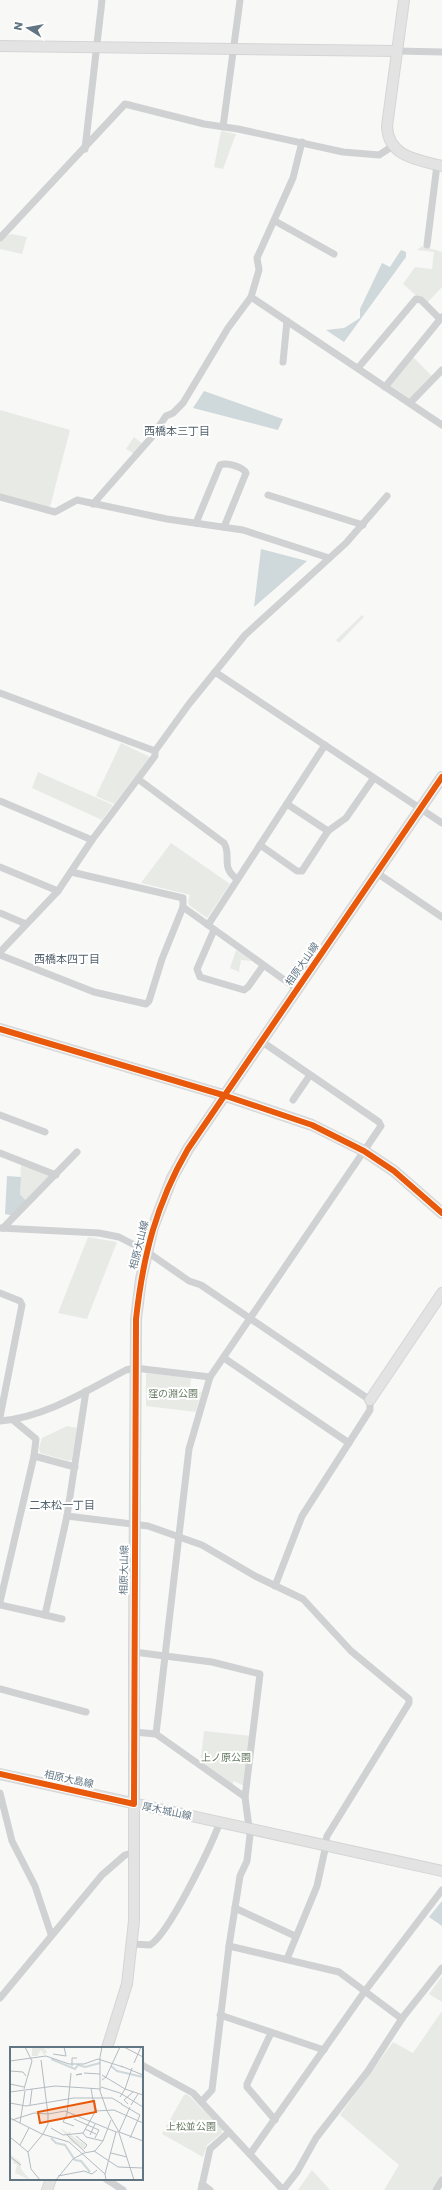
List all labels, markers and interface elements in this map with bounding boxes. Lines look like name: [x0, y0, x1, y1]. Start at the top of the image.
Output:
north arrow: [8, 8, 48, 48]
text: N: [10, 21, 27, 32]
district label: 西橋本三丁目: [144, 423, 210, 439]
street label: 相原大山線: [282, 939, 322, 989]
district label: 西橋本四丁目: [34, 951, 100, 967]
street label: 相原大山線: [126, 1219, 152, 1271]
park label: 窪の淵公園: [148, 1386, 198, 1401]
district label: 二本松一丁目: [29, 1497, 95, 1513]
street label: 相原大山線: [116, 1545, 132, 1595]
park label: 上ノ原公園: [201, 1750, 251, 1765]
street label: 相原大島線: [43, 1766, 95, 1792]
street label: 厚木城山線: [141, 1798, 193, 1824]
inset map: [10, 2047, 143, 2180]
park label: 上松並公園: [166, 2119, 216, 2134]

